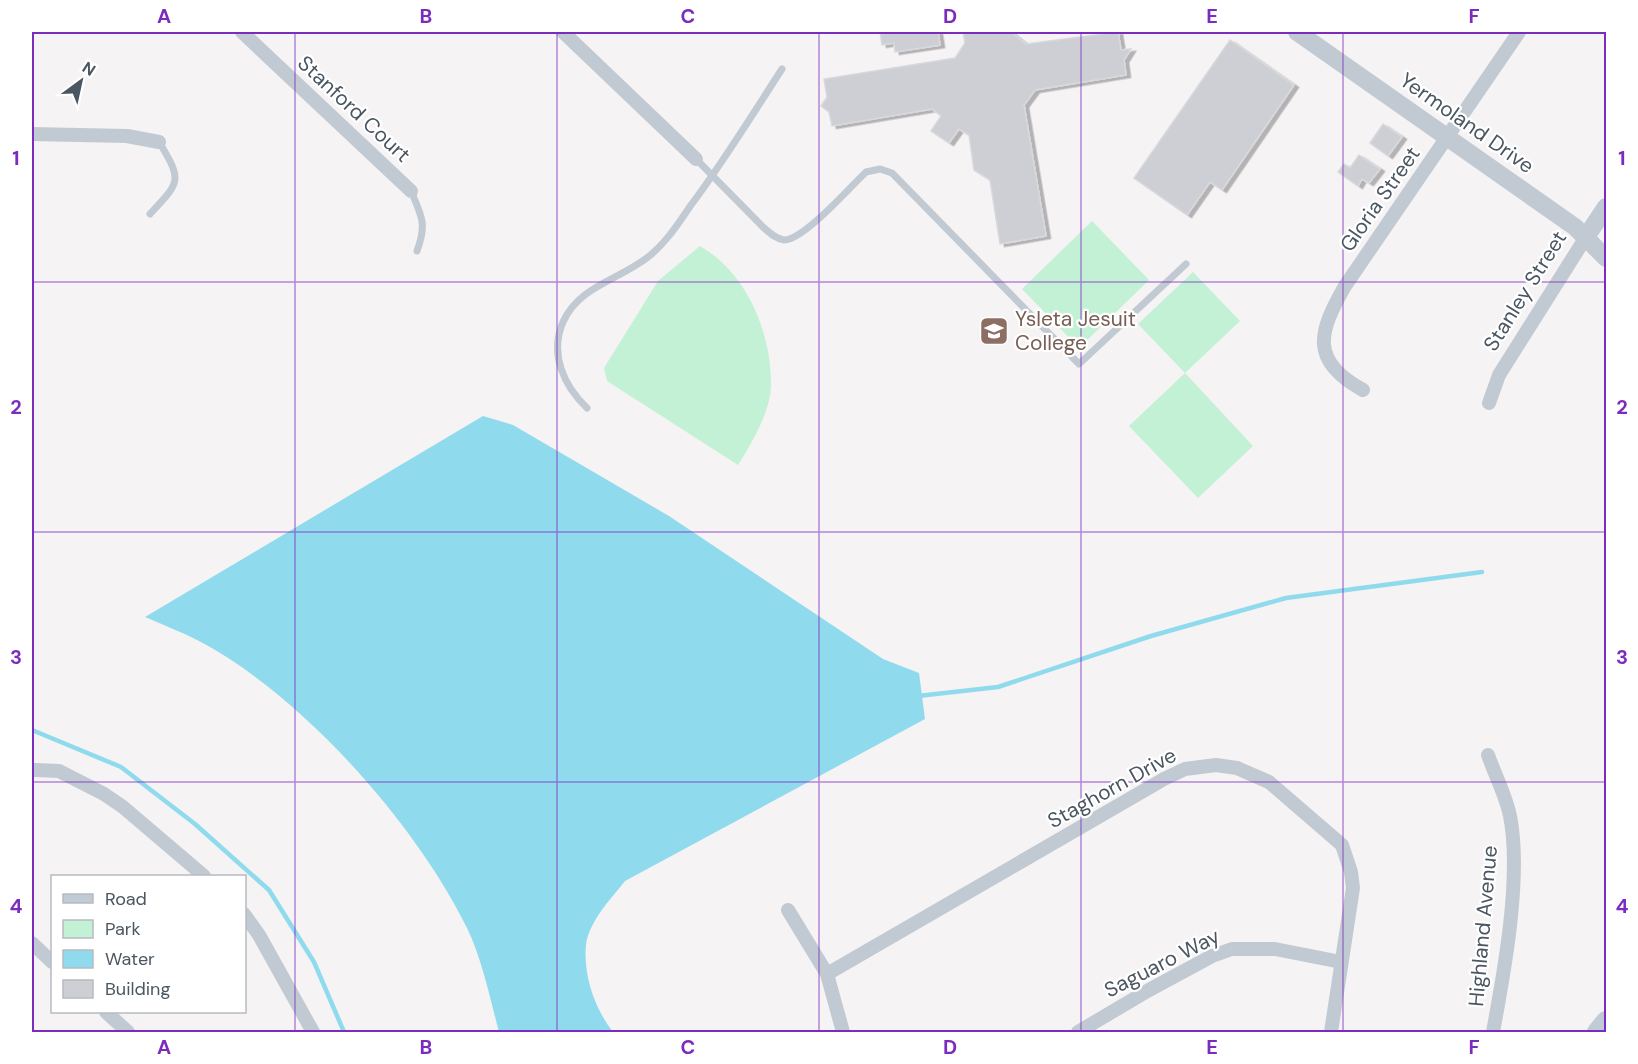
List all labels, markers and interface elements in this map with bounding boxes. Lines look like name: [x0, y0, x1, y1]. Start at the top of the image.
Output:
text: A: [157, 3, 171, 29]
text: B: [420, 3, 432, 29]
text: C: [681, 3, 695, 29]
text: D: [943, 3, 957, 29]
text: E: [1206, 3, 1218, 29]
text: F: [1468, 3, 1480, 29]
street label: Stanford Court: [292, 49, 416, 169]
north arrow: [51, 51, 111, 111]
text: N: [78, 57, 100, 81]
street label: Yermoland Drive: [1394, 66, 1540, 180]
street label: Gloria Street: [1333, 141, 1427, 257]
text: 1: [12, 145, 20, 171]
text: 1: [1618, 145, 1626, 171]
street label: Stanley Street: [1477, 226, 1573, 356]
place label: Ysleta Jesuit College: [1015, 305, 1136, 357]
school or university icon: Ysleta Jesuit College: [978, 315, 1010, 347]
text: 2: [10, 394, 22, 420]
text: 2: [1616, 394, 1628, 420]
text: 3: [10, 644, 22, 670]
text: 3: [1616, 644, 1628, 670]
street label: Staghorn Drive: [1043, 741, 1181, 835]
street label: Highland Avenue: [1462, 844, 1504, 1008]
legend: [51, 875, 246, 1013]
text: Road: [105, 887, 147, 911]
text: 4: [10, 893, 23, 919]
text: 4: [1616, 893, 1629, 919]
text: Park: [105, 917, 141, 941]
street label: Saguaro Way: [1099, 922, 1225, 1004]
text: Water: [105, 947, 155, 971]
text: Building: [105, 977, 170, 1001]
text: A: [157, 1034, 171, 1060]
text: B: [420, 1034, 432, 1060]
text: C: [681, 1034, 695, 1060]
text: D: [943, 1034, 957, 1060]
text: E: [1206, 1034, 1218, 1060]
text: F: [1468, 1034, 1480, 1060]

